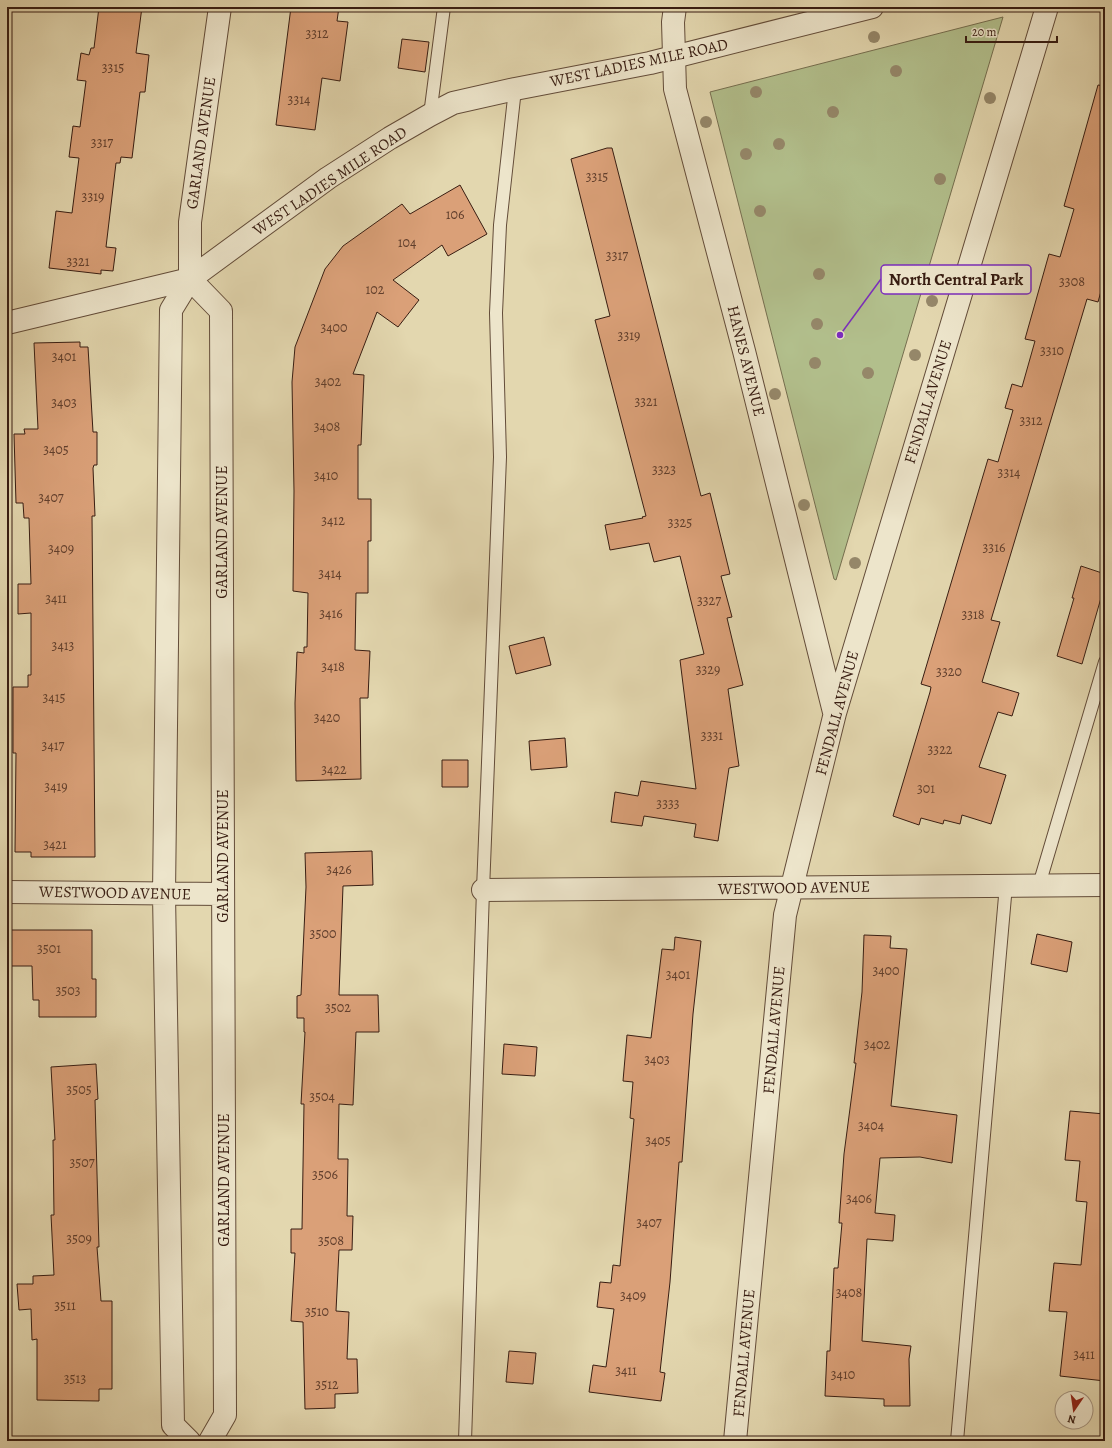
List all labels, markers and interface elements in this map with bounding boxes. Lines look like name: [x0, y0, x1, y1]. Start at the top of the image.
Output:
scale bar: [966, 18, 1057, 44]
house number: 3312: [305, 24, 329, 43]
text: 20 m: [972, 24, 996, 40]
street label: WEST LADIES MILE ROAD: [547, 33, 730, 93]
house number: 3315: [102, 58, 124, 77]
street label: GARLAND AVENUE: [181, 75, 221, 211]
house number: 3314: [288, 90, 310, 109]
street label: WEST LADIES MILE ROAD: [248, 121, 411, 241]
house number: 3317: [91, 133, 113, 152]
house number: 3315: [586, 167, 608, 186]
house number: 3319: [82, 187, 104, 206]
house number: 106: [446, 205, 464, 224]
house number: 104: [398, 233, 416, 252]
house number: 3317: [606, 246, 628, 265]
house number: 3321: [66, 252, 90, 271]
callout: North Central Park: [881, 265, 1031, 294]
text: North Central Park: [889, 268, 1024, 291]
house number: 3308: [1059, 272, 1085, 291]
house number: 102: [366, 280, 385, 299]
street label: HANES AVENUE: [722, 303, 770, 419]
house number: 3400: [320, 318, 348, 337]
house number: 3319: [618, 326, 640, 345]
street label: FENDALL AVENUE: [899, 337, 957, 467]
house number: 3310: [1040, 341, 1064, 360]
house number: 3401: [52, 347, 76, 366]
house number: 3402: [315, 372, 341, 391]
house number: 3321: [634, 392, 658, 411]
house number: 3403: [51, 393, 77, 412]
house number: 3312: [1019, 411, 1043, 430]
house number: 3408: [314, 417, 340, 436]
house number: 3405: [43, 440, 69, 459]
house number: 3323: [652, 460, 676, 479]
house number: 3314: [998, 463, 1020, 482]
street label: GARLAND AVENUE: [211, 465, 233, 599]
house number: 3410: [314, 466, 338, 485]
house number: 3407: [38, 488, 64, 507]
house number: 3412: [321, 511, 345, 530]
house number: 3325: [668, 513, 692, 532]
house number: 3316: [983, 538, 1005, 557]
house number: 3409: [48, 539, 74, 558]
house number: 3414: [318, 564, 342, 583]
house number: 3411: [45, 589, 67, 608]
house number: 3327: [697, 591, 721, 610]
house number: 3416: [319, 604, 343, 623]
house number: 3318: [961, 605, 985, 624]
house number: 3413: [52, 636, 75, 655]
street label: FENDALL AVENUE: [810, 648, 864, 778]
house number: 3418: [321, 657, 345, 676]
house number: 3329: [696, 660, 720, 679]
house number: 3320: [936, 662, 962, 681]
house number: 3415: [43, 688, 65, 707]
house number: 3420: [314, 708, 340, 727]
house number: 3331: [701, 726, 723, 745]
house number: 3417: [42, 736, 65, 755]
house number: 3322: [928, 740, 953, 759]
house number: 3422: [321, 760, 347, 779]
house number: 3419: [44, 777, 68, 796]
house number: 301: [917, 779, 935, 798]
street label: GARLAND AVENUE: [212, 789, 234, 923]
house number: 3333: [656, 794, 680, 813]
house number: 3421: [43, 835, 67, 854]
house number: 3426: [326, 860, 352, 879]
street label: WESTWOOD AVENUE: [717, 876, 870, 900]
street label: WESTWOOD AVENUE: [38, 881, 191, 905]
house number: 3500: [310, 924, 336, 943]
house number: 3501: [37, 939, 61, 958]
house number: 3400: [872, 961, 900, 980]
house number: 3401: [666, 965, 690, 984]
street label: FENDALL AVENUE: [757, 965, 791, 1095]
house number: 3503: [55, 981, 81, 1000]
house number: 3502: [325, 998, 351, 1017]
house number: 3402: [864, 1035, 890, 1054]
house number: 3403: [644, 1050, 670, 1069]
house number: 3505: [66, 1080, 92, 1099]
house number: 3504: [309, 1087, 335, 1106]
street label: GARLAND AVENUE: [213, 1113, 235, 1247]
house number: 3404: [858, 1116, 884, 1135]
house number: 3405: [645, 1131, 671, 1150]
house number: 3507: [69, 1153, 95, 1172]
house number: 3506: [312, 1165, 338, 1184]
house number: 3406: [846, 1189, 872, 1208]
house number: 3407: [636, 1213, 662, 1232]
house number: 3509: [66, 1229, 92, 1248]
house number: 3508: [318, 1231, 344, 1250]
house number: 3408: [836, 1283, 862, 1302]
house number: 3409: [620, 1286, 646, 1305]
street label: FENDALL AVENUE: [727, 1288, 761, 1418]
house number: 3511: [54, 1296, 76, 1315]
house number: 3510: [305, 1302, 329, 1321]
house number: 3411: [1073, 1345, 1095, 1364]
house number: 3411: [615, 1361, 637, 1380]
house number: 3410: [831, 1365, 855, 1384]
house number: 3513: [64, 1369, 86, 1388]
house number: 3512: [315, 1375, 339, 1394]
north arrow: [1054, 1390, 1094, 1430]
text: N: [1066, 1411, 1077, 1427]

